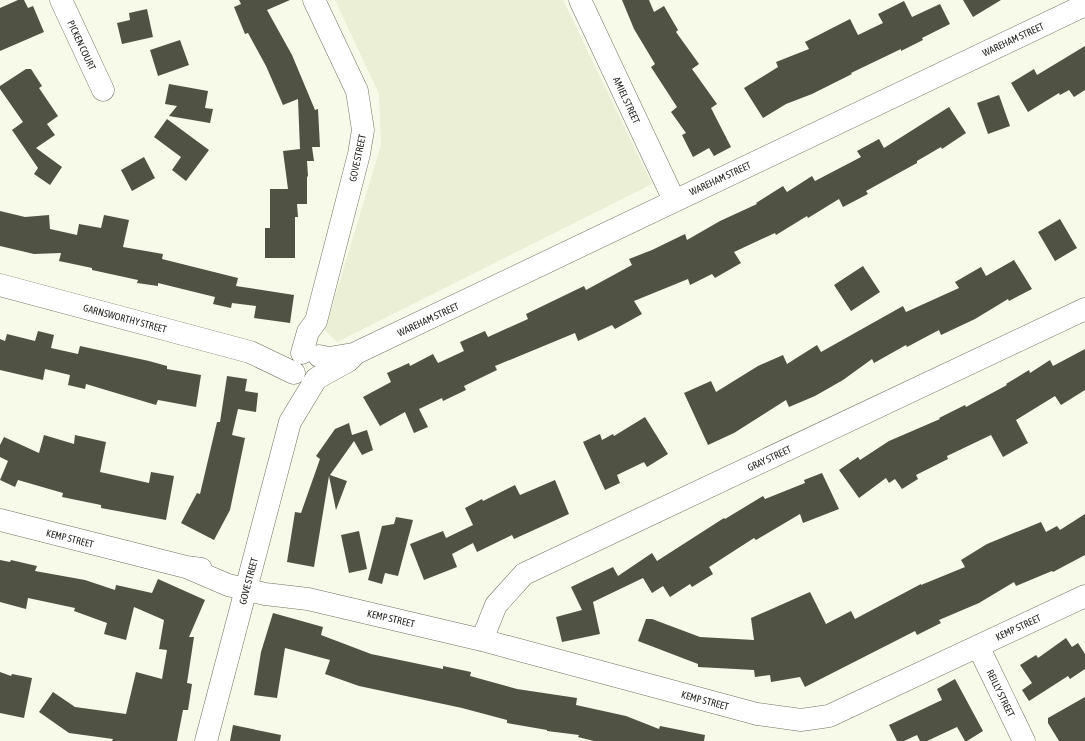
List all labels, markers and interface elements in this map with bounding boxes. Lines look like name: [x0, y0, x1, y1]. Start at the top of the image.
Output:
street label: PICKEN COURT: [65, 19, 98, 72]
street label: WAREHAM STREET: [981, 20, 1046, 58]
street label: AMIEL STREET: [611, 75, 642, 126]
street label: GOVE STREET: [347, 133, 368, 183]
street label: WAREHAM STREET: [688, 159, 753, 197]
street label: WAREHAM STREET: [396, 300, 461, 338]
street label: GARNSWORTHY STREET: [82, 302, 168, 335]
street label: GRAY STREET: [746, 443, 793, 473]
street label: KEMP STREET: [45, 527, 95, 550]
street label: GOVE STREET: [237, 556, 260, 606]
street label: KEMP STREET: [366, 608, 416, 629]
street label: KEMP STREET: [994, 612, 1043, 643]
street label: REILLY STREET: [984, 668, 1017, 719]
street label: KEMP STREET: [680, 689, 730, 712]

